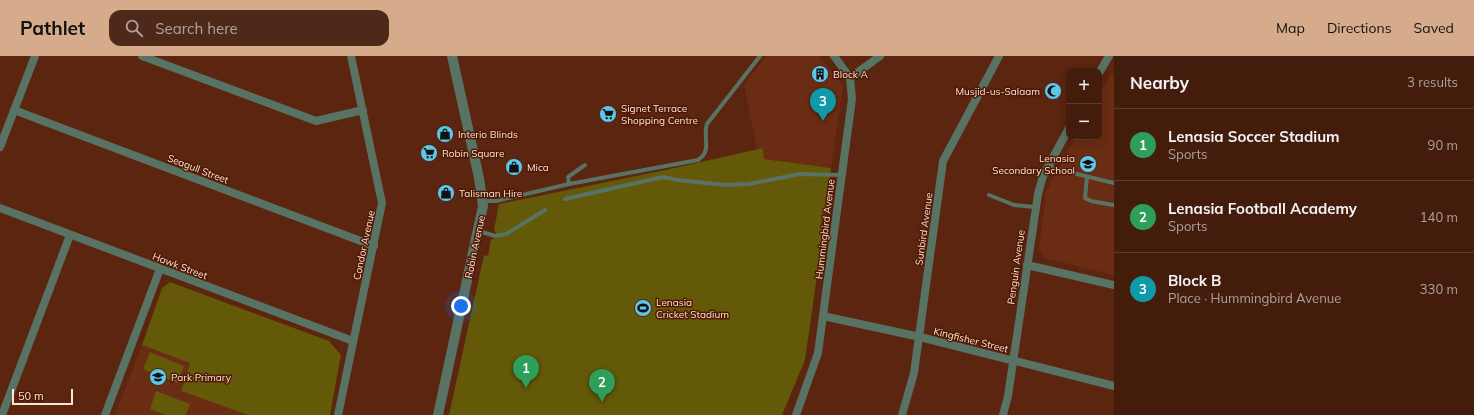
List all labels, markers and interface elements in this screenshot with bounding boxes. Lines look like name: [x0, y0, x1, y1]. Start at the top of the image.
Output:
search box: [109, 10, 389, 46]
text: Pathlet: [20, 16, 85, 40]
icon: search: [123, 17, 145, 39]
text: Search here: [155, 19, 238, 38]
text: Map: [1276, 19, 1305, 37]
text: Directions: [1327, 19, 1392, 37]
text: Saved: [1414, 19, 1454, 37]
building icon: Block A: [810, 64, 830, 84]
place label: Block A: [833, 68, 869, 81]
map controls: [1066, 68, 1102, 140]
button: +: [1066, 68, 1102, 104]
text: Nearby: [1130, 72, 1189, 93]
text: 3 results: [1407, 74, 1458, 90]
mosque icon: Musjid-us-Salaam: [1043, 81, 1063, 101]
place label: Musjid-us-Salaam: [955, 85, 1040, 98]
pin: 3: [810, 88, 836, 121]
place label: Signet Terrace Shopping Centre: [621, 102, 698, 127]
supermarket icon: Signet Terrace Shopping Centre: [598, 104, 618, 124]
button: −: [1066, 104, 1102, 140]
shop icon: Interio Blinds: [435, 124, 455, 144]
text: Lenasia Soccer Stadium: [1168, 127, 1340, 146]
place label: Interio Blinds: [458, 128, 518, 141]
text: 1: [1139, 137, 1147, 153]
text: 90 m: [1428, 137, 1458, 153]
supermarket icon: Robin Square: [419, 143, 439, 163]
text: Sports: [1168, 146, 1207, 162]
place label: Robin Square: [442, 147, 504, 160]
street label: Seagull Street: [166, 151, 231, 187]
place label: Lenasia Secondary School: [992, 152, 1075, 177]
school or university icon: Lenasia Secondary School: [1078, 154, 1098, 174]
shop icon: Mica: [504, 157, 524, 177]
place label: Mica: [527, 161, 549, 174]
street label: Hummingbird Avenue: [812, 178, 838, 280]
shop icon: Talisman Hire: [436, 183, 456, 203]
place label: Talisman Hire: [459, 187, 522, 200]
street label: Sunbird Avenue: [912, 192, 936, 266]
text: Lenasia Football Academy: [1168, 199, 1357, 218]
street label: Condor Avenue: [350, 209, 378, 281]
text: 2: [1139, 209, 1147, 225]
text: 140 m: [1420, 209, 1458, 225]
street label: Robin Avenue: [462, 214, 488, 280]
text: Sports: [1168, 218, 1207, 234]
street label: Penguin Avenue: [1004, 229, 1028, 305]
street label: Hawk Street: [151, 250, 210, 283]
text: Block B: [1168, 271, 1221, 290]
text: 3: [1139, 281, 1147, 297]
text: 330 m: [1420, 281, 1458, 297]
text: Place · Hummingbird Avenue: [1168, 290, 1341, 306]
your location: [451, 296, 471, 316]
place label: Lenasia Cricket Stadium: [656, 296, 729, 321]
sports icon: Lenasia Cricket Stadium: [633, 298, 653, 318]
street label: Kingfisher Street: [932, 324, 1010, 356]
pin: 1: [513, 355, 539, 388]
school or university icon: Park Primary: [148, 367, 168, 387]
pin: 2: [589, 369, 615, 402]
place label: Park Primary: [171, 371, 232, 384]
scale bar: [12, 387, 73, 406]
text: 50 m: [18, 389, 44, 403]

